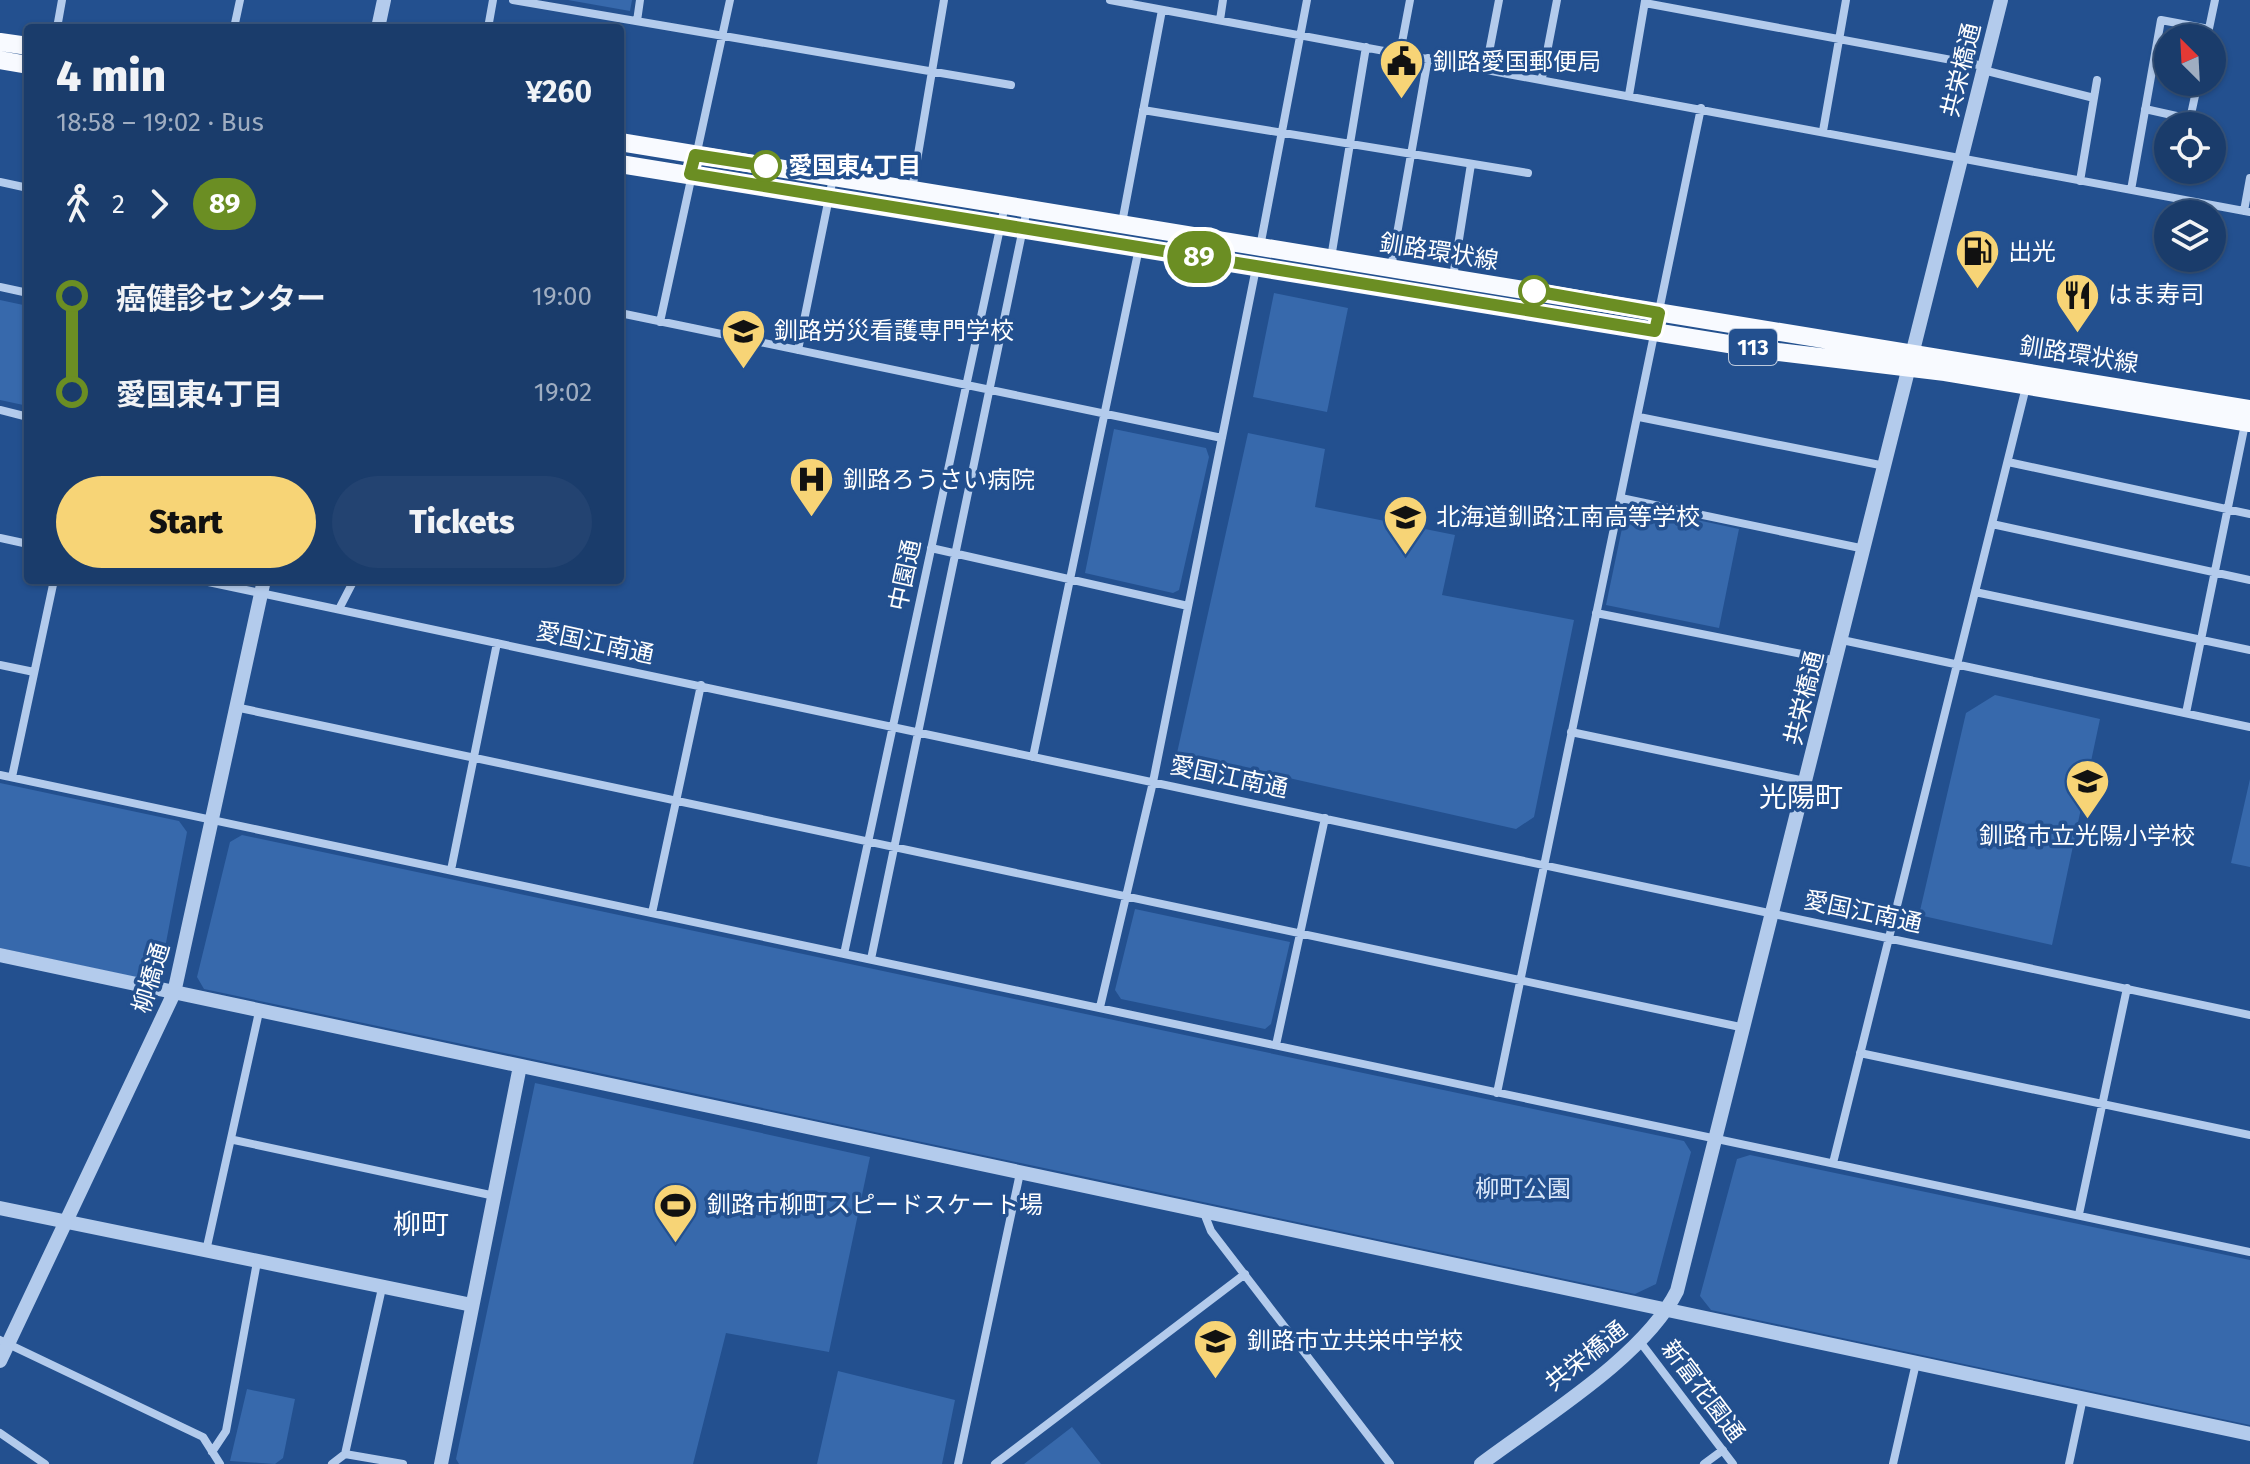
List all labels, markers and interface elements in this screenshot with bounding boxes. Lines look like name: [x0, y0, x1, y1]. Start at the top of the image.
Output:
street label: 共栄橋通: [1936, 20, 1986, 120]
north arrow: [2154, 24, 2226, 96]
map controls: [2154, 24, 2226, 272]
public building icon: 釧路愛国郵便局: [1378, 38, 1426, 101]
place label: 釧路愛国郵便局: [1433, 48, 1601, 76]
text: 4 min: [56, 50, 166, 103]
text: ¥260: [525, 74, 592, 110]
text: 18:58 – 19:02 · Bus: [56, 107, 264, 138]
button: locate: [2154, 112, 2226, 184]
marker: 愛国東4丁目: [751, 151, 781, 181]
place label: 愛国東4丁目: [788, 152, 922, 180]
icon: walk: [56, 182, 100, 226]
icon: forward: [137, 182, 181, 226]
text: 89: [209, 187, 240, 220]
text: 2: [112, 189, 125, 220]
button: layers: [2154, 200, 2226, 272]
fuel station icon: 出光: [1953, 228, 2001, 291]
street label: 釧路環状線: [1378, 229, 1500, 275]
line badge: 89: [1163, 231, 1235, 283]
place label: 出光: [2008, 238, 2056, 266]
text: 89: [1183, 240, 1215, 273]
restaurant icon: はま寿司: [2053, 271, 2101, 334]
unlabelled marker: [1519, 276, 1549, 306]
text: 癌健診センター: [116, 281, 326, 317]
text: 19:00: [532, 281, 592, 312]
place label: はま寿司: [2108, 281, 2204, 309]
school or university icon: 釧路労災看護専門学校: [719, 307, 767, 370]
place label: 釧路労災看護専門学校: [774, 317, 1014, 345]
road number: 113: [1729, 329, 1777, 365]
street label: 釧路環状線: [2018, 332, 2140, 378]
text: 愛国東4丁目: [116, 377, 283, 413]
text: 19:02: [534, 377, 592, 408]
hospital icon: 釧路ろうさい病院: [788, 456, 836, 519]
place label: 釧路ろうさい病院: [843, 466, 1035, 494]
button: Start: [56, 476, 316, 568]
button: Tickets: [332, 476, 592, 568]
school or university icon: 北海道釧路江南高等学校: [1381, 493, 1429, 556]
place label: 北海道釧路江南高等学校: [1436, 503, 1700, 531]
street label: 中園通: [884, 537, 926, 613]
street label: 愛国江南通: [533, 617, 657, 669]
street label: 共栄橋通: [1779, 648, 1829, 748]
street label: 愛国江南通: [1167, 751, 1291, 803]
school or university icon: 釧路市立光陽小学校: [2063, 758, 2111, 821]
district label: 光陽町: [1759, 781, 1843, 814]
place label: 釧路市立光陽小学校: [1979, 822, 2195, 850]
street label: 愛国江南通: [1801, 886, 1925, 938]
street label: 柳橋通: [127, 939, 175, 1017]
park label: 柳町公園: [1475, 1175, 1571, 1203]
sports icon: 釧路市柳町スピードスケート場: [652, 1181, 700, 1244]
place label: 釧路市柳町スピードスケート場: [707, 1191, 1043, 1219]
district label: 柳町: [393, 1208, 449, 1241]
street label: 共栄橋通: [1540, 1315, 1632, 1397]
school or university icon: 釧路市立共栄中学校: [1192, 1317, 1240, 1380]
place label: 釧路市立共栄中学校: [1247, 1327, 1463, 1355]
street label: 新富花園通: [1656, 1335, 1750, 1447]

